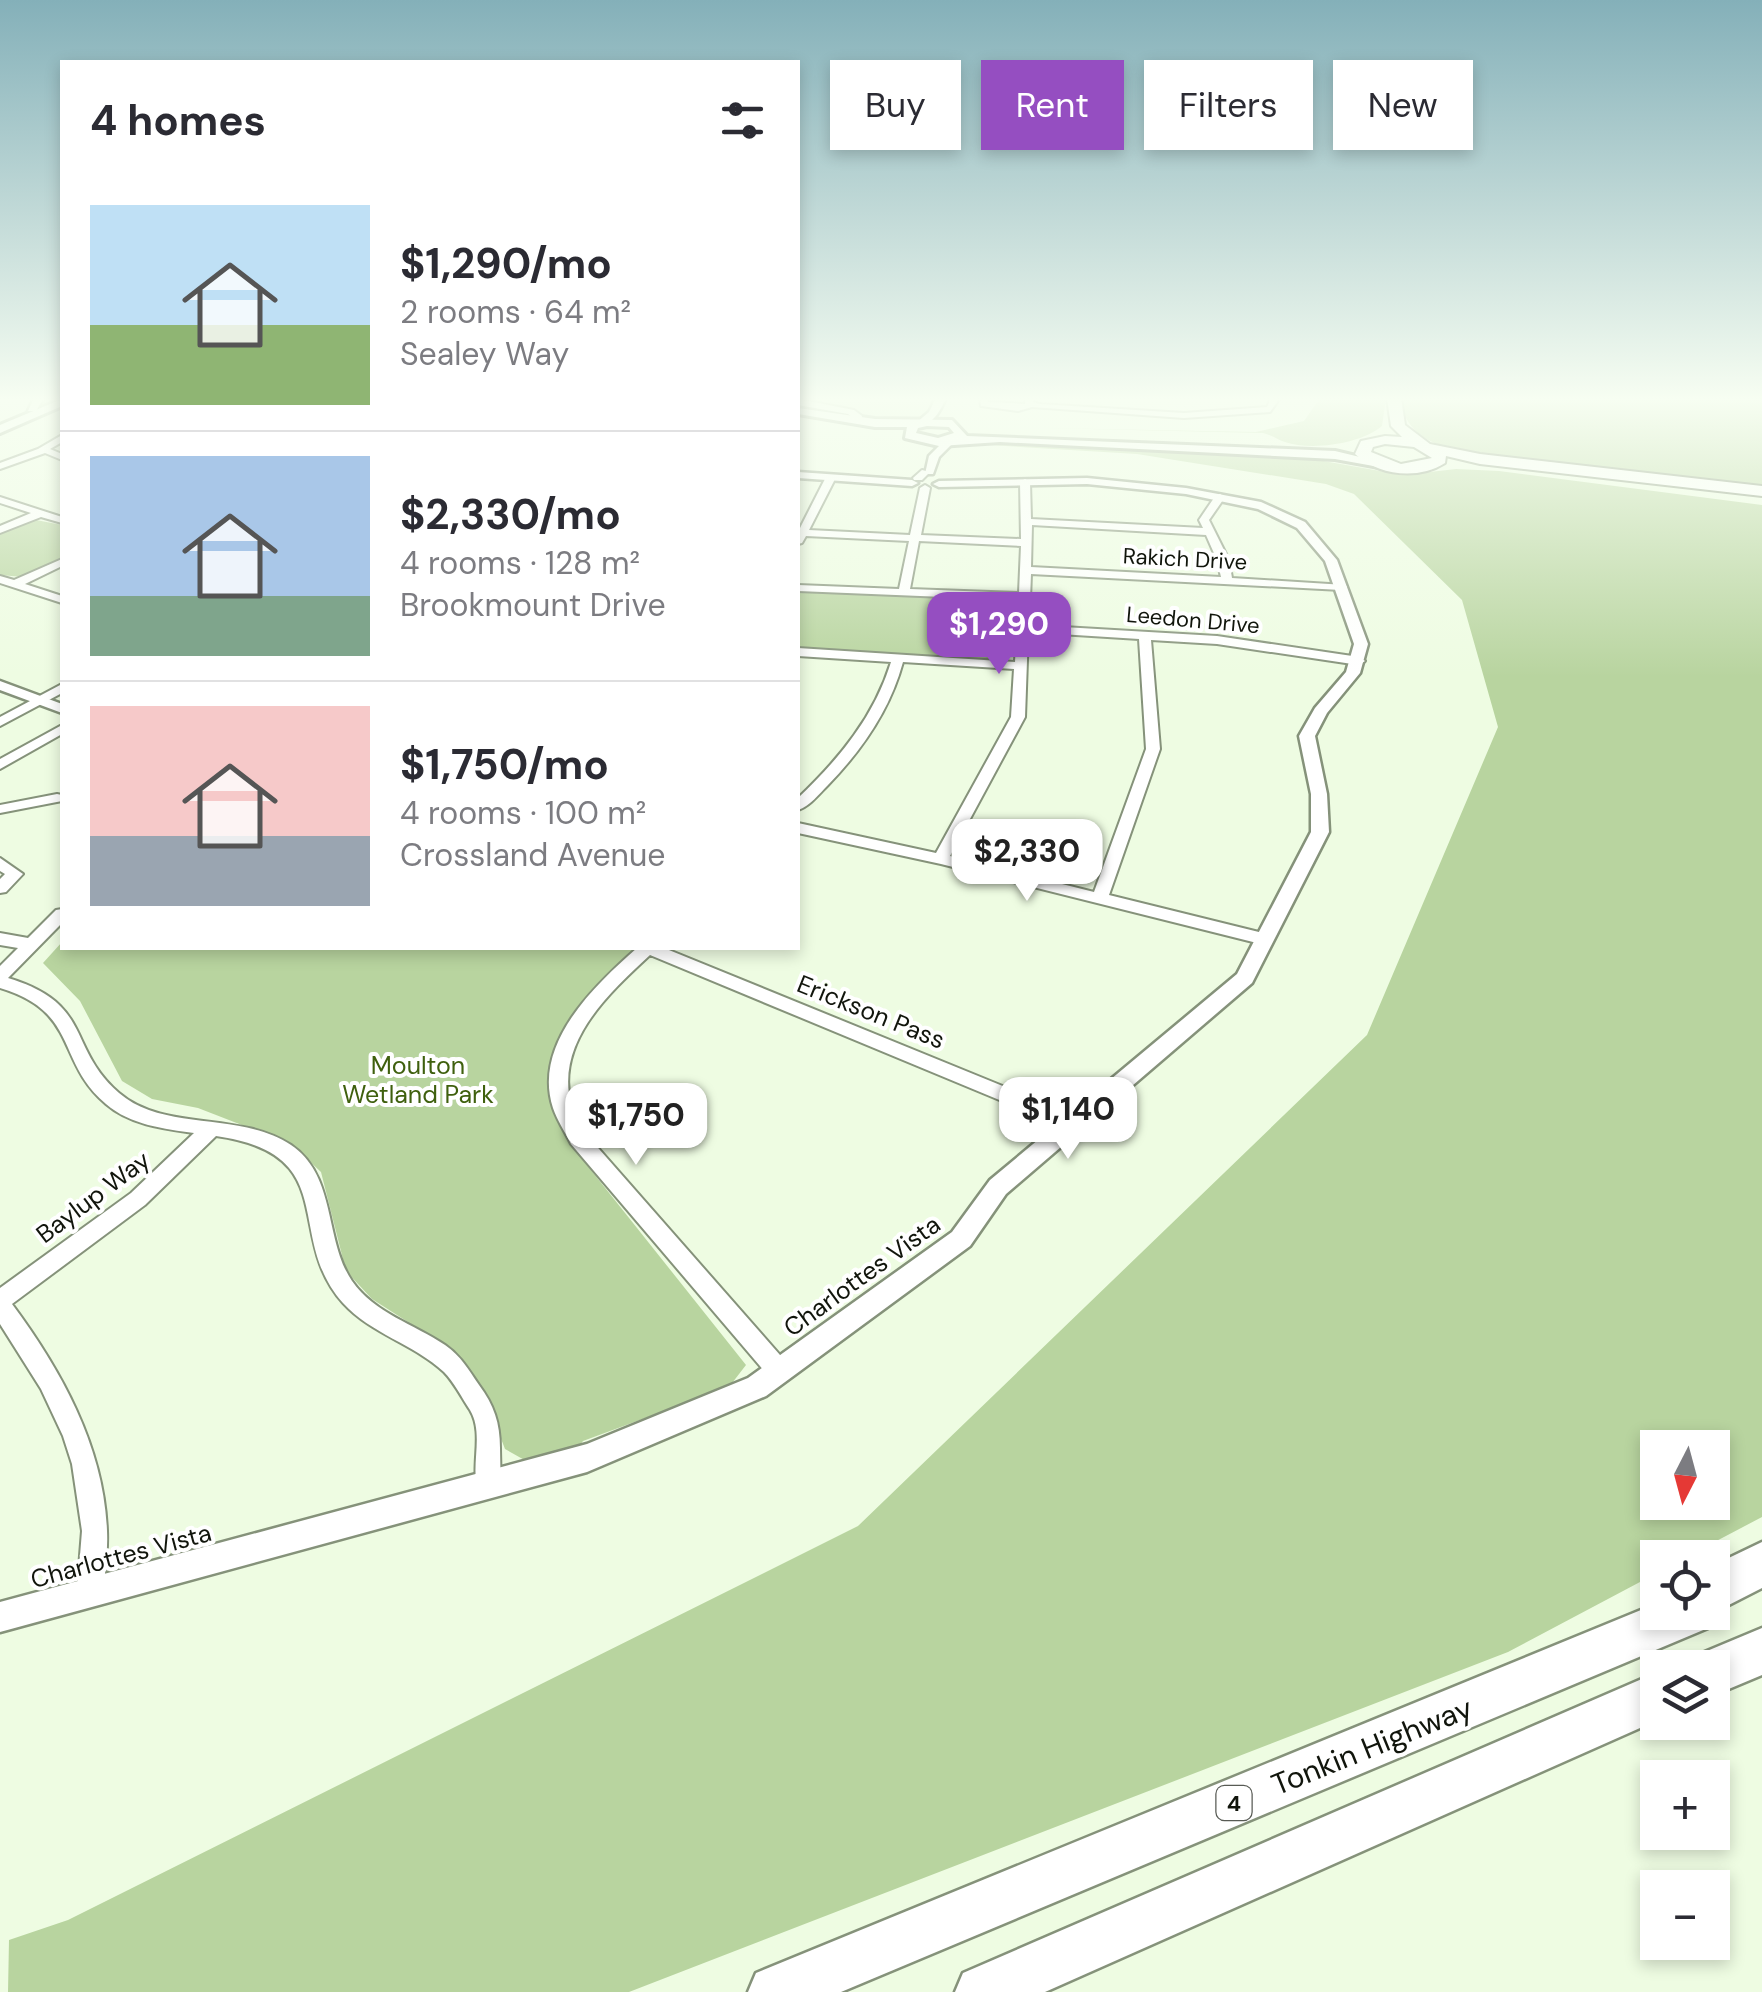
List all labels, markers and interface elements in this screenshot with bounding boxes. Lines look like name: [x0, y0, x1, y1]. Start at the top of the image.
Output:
chip: Buy: [830, 60, 961, 150]
chip: Rent: [981, 60, 1124, 150]
chip: Filters: [1144, 60, 1313, 150]
chip: New: [1333, 60, 1473, 150]
text: 4 homes: [90, 93, 266, 148]
icon: filters: [715, 93, 770, 148]
text: $1,290/mo: [400, 236, 612, 291]
icon: home: [170, 245, 290, 365]
text: 2 rooms · 64 m²: [400, 291, 631, 333]
text: Sealey Way: [400, 333, 569, 375]
text: $2,330/mo: [400, 487, 621, 542]
icon: home: [170, 496, 290, 616]
street label: Rakich Drive: [1122, 541, 1248, 577]
text: 4 rooms · 128 m²: [400, 542, 640, 584]
text: Brookmount Drive: [400, 584, 666, 626]
pin: $1,290: [918, 592, 1080, 677]
street label: Leedon Drive: [1125, 600, 1261, 640]
text: $1,290: [949, 603, 1049, 645]
text: $1,750/mo: [400, 737, 609, 792]
icon: home: [170, 746, 290, 866]
text: 4 rooms · 100 m²: [400, 792, 646, 834]
pin: $2,330: [946, 819, 1108, 904]
text: $2,330: [974, 830, 1080, 872]
text: Crossland Avenue: [400, 834, 666, 876]
street label: Erickson Pass: [792, 967, 950, 1057]
park label: Moulton Wetland Park: [342, 1049, 494, 1111]
pin: $1,140: [987, 1077, 1149, 1162]
pin: $1,750: [555, 1083, 717, 1168]
text: $1,140: [1021, 1088, 1115, 1130]
text: $1,750: [587, 1094, 685, 1136]
street label: Baylup Way: [29, 1143, 157, 1251]
street label: Charlottes Vista: [777, 1208, 947, 1344]
north arrow: [1640, 1430, 1730, 1520]
map controls: [1640, 1430, 1730, 1960]
street label: Charlottes Vista: [27, 1516, 215, 1596]
button: locate: [1640, 1540, 1730, 1630]
button: layers: [1640, 1650, 1730, 1740]
street label: Tonkin Highway: [1266, 1688, 1478, 1804]
button: +: [1640, 1760, 1730, 1850]
road number: 4: [1216, 1786, 1252, 1820]
button: −: [1640, 1870, 1730, 1960]

